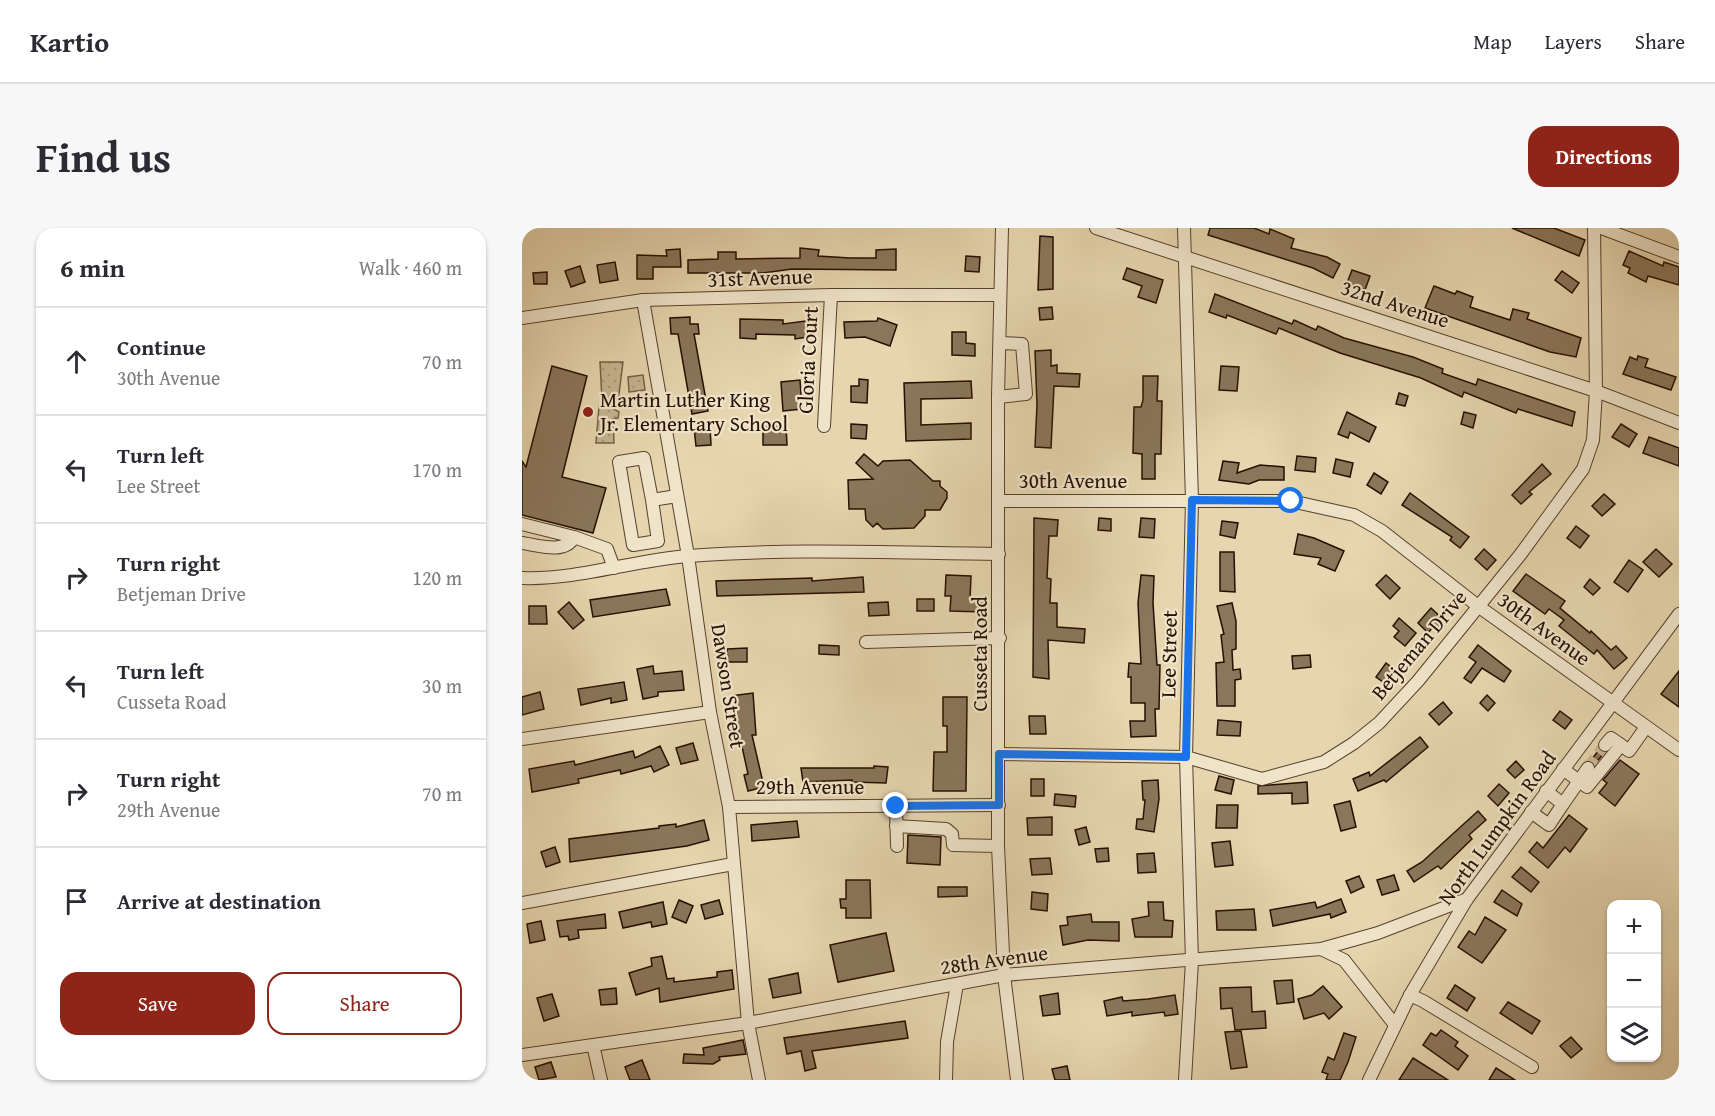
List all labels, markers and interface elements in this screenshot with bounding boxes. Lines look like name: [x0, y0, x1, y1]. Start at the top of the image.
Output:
text: Kartio: [30, 21, 109, 62]
text: Map: [1473, 26, 1512, 57]
text: Layers: [1545, 26, 1602, 57]
text: Share: [1635, 26, 1685, 57]
text: Find us: [36, 126, 171, 187]
button: Directions: [1528, 126, 1679, 187]
text: 6 min: [60, 248, 125, 287]
text: Walk · 460 m: [359, 253, 462, 282]
street label: 31st Avenue: [707, 260, 813, 295]
street label: 32nd Avenue: [1337, 271, 1454, 336]
street label: Gloria Court: [789, 305, 826, 415]
text: Continue: [117, 331, 206, 363]
icon: ahead: [60, 345, 93, 378]
text: 70 m: [422, 347, 462, 376]
text: 30th Avenue: [117, 363, 220, 392]
place label: Martin Luther King Jr. Elementary School: [597, 384, 788, 439]
marker: Martin Luther King Jr. Elementary School: [581, 405, 595, 419]
text: Turn left: [117, 439, 204, 471]
icon: left: [60, 453, 93, 486]
text: 170 m: [412, 455, 462, 484]
street label: 30th Avenue: [1019, 465, 1127, 496]
text: Lee Street: [117, 471, 201, 500]
route start: [1277, 487, 1303, 513]
text: Turn right: [117, 547, 220, 579]
icon: right: [60, 561, 93, 594]
text: 120 m: [412, 563, 462, 592]
text: Betjeman Drive: [117, 579, 246, 608]
street label: Betjeman Drive: [1363, 583, 1474, 706]
street label: 30th Avenue: [1491, 584, 1597, 673]
street label: Cusseta Road: [964, 596, 995, 712]
street label: Lee Street: [1152, 609, 1185, 698]
street label: Dawson Street: [703, 621, 754, 751]
text: Turn left: [117, 655, 204, 687]
icon: left: [60, 669, 93, 702]
text: 30 m: [422, 671, 462, 700]
text: Cusseta Road: [117, 687, 227, 716]
street label: North Lumpkin Road: [1430, 744, 1564, 911]
text: Turn right: [117, 763, 220, 795]
street label: 29th Avenue: [756, 771, 864, 802]
icon: right: [60, 777, 93, 810]
text: 70 m: [422, 779, 462, 808]
route end: [882, 792, 908, 818]
text: 29th Avenue: [117, 795, 220, 824]
icon: arrive: [60, 885, 93, 918]
text: Arrive at destination: [117, 885, 321, 917]
map controls: [1607, 900, 1661, 1062]
button: +: [1607, 900, 1661, 954]
street label: 28th Avenue: [938, 937, 1050, 982]
button: −: [1607, 954, 1661, 1008]
button: Save: [60, 972, 255, 1035]
button: Share: [267, 972, 462, 1035]
button: layers: [1607, 1008, 1661, 1062]

